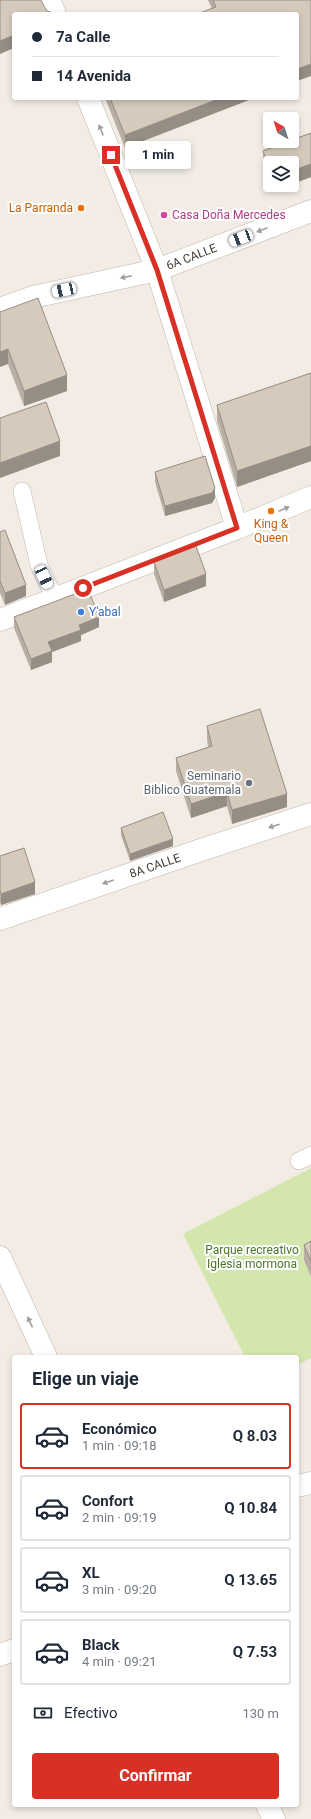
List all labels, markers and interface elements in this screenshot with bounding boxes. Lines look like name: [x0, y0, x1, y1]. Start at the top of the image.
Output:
text: 7a Calle: [56, 28, 110, 46]
text: 14 Avenida: [56, 67, 131, 85]
north arrow: [263, 112, 299, 148]
map controls: [263, 112, 299, 192]
one-way arrow: [98, 124, 104, 136]
callout: 1 min: [125, 141, 191, 169]
route end: [102, 146, 120, 164]
text: 1 min: [142, 147, 174, 162]
button: layers: [263, 156, 299, 192]
place label: La Parranda: [9, 201, 73, 215]
marker: La Parranda: [76, 203, 86, 213]
place label: Casa Doña Mercedes: [172, 208, 286, 222]
marker: Casa Doña Mercedes: [159, 210, 169, 220]
car: [228, 228, 254, 248]
one-way arrow: [255, 228, 267, 234]
street label: 6A CALLE: [164, 241, 219, 273]
one-way arrow: [119, 274, 132, 280]
car: [51, 282, 77, 298]
one-way arrow: [278, 505, 290, 511]
marker: King & Queen: [266, 506, 276, 516]
place label: King & Queen: [254, 517, 289, 545]
car: [33, 564, 55, 590]
route start: [74, 579, 92, 597]
place label: Y'abal: [89, 605, 121, 619]
marker: Y'abal: [76, 607, 86, 617]
place label: Seminario Biblico Guatemala: [144, 769, 241, 797]
marker: Seminario Biblico Guatemala: [244, 778, 254, 788]
one-way arrow: [268, 823, 280, 829]
street label: 8A CALLE: [128, 850, 183, 881]
one-way arrow: [101, 879, 113, 885]
park label: Parque recreativo Iglesia mormona: [205, 1243, 299, 1271]
one-way arrow: [27, 1316, 33, 1327]
text: Elige un viaje: [32, 1368, 139, 1389]
icon: car: [34, 1418, 70, 1454]
text: Económico: [82, 1420, 157, 1438]
text: Q 8.03: [233, 1427, 277, 1445]
text: 1 min · 09:18: [82, 1438, 157, 1453]
icon: car: [34, 1490, 70, 1526]
text: Confort: [82, 1492, 133, 1510]
text: Q 10.84: [224, 1499, 277, 1517]
text: 2 min · 09:19: [82, 1510, 157, 1525]
icon: car: [34, 1562, 70, 1598]
text: XL: [82, 1564, 100, 1582]
text: Q 13.65: [224, 1571, 277, 1589]
text: 3 min · 09:20: [82, 1582, 157, 1597]
icon: car: [34, 1634, 70, 1670]
text: Black: [82, 1636, 119, 1654]
text: Q 7.53: [233, 1643, 277, 1661]
text: 4 min · 09:21: [82, 1654, 157, 1669]
icon: cash: [32, 1702, 54, 1724]
text: Efectivo: [64, 1704, 118, 1722]
text: 130 m: [242, 1706, 279, 1721]
button: Confirmar: [32, 1753, 279, 1799]

